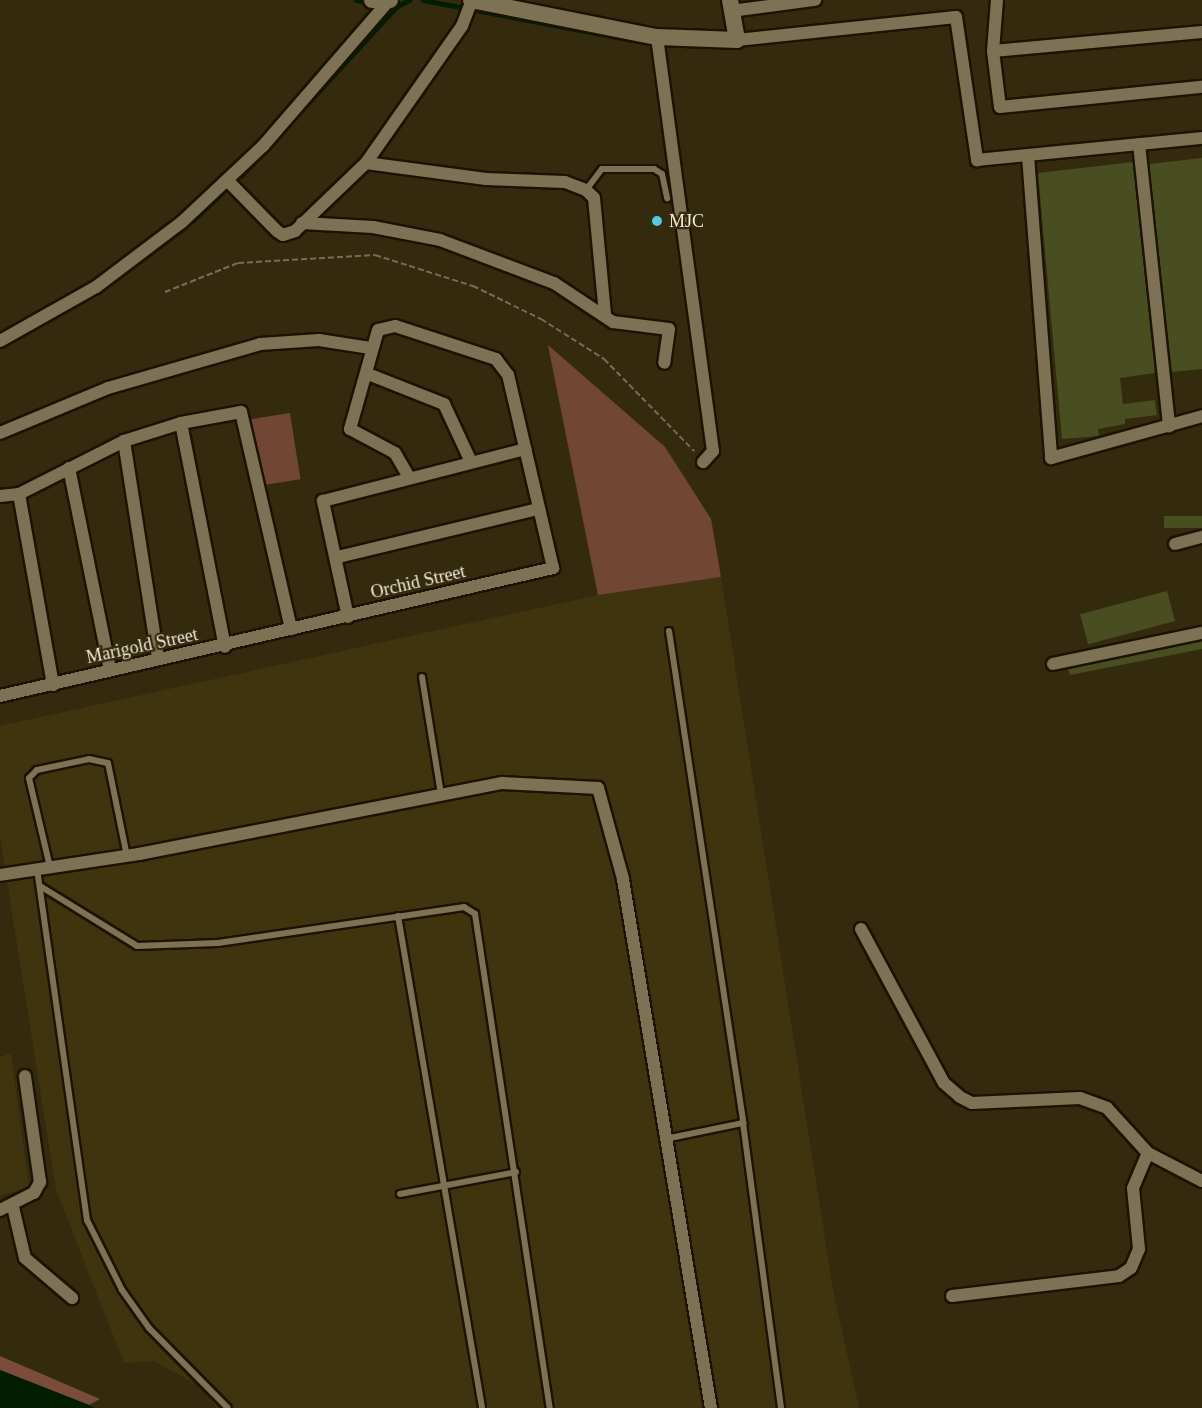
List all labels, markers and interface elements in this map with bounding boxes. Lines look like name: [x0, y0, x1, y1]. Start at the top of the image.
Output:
place label: MJC: [669, 210, 704, 232]
marker: MJC: [650, 214, 664, 228]
street label: Orchid Street: [369, 561, 467, 603]
street label: Marigold Street: [84, 624, 200, 668]

